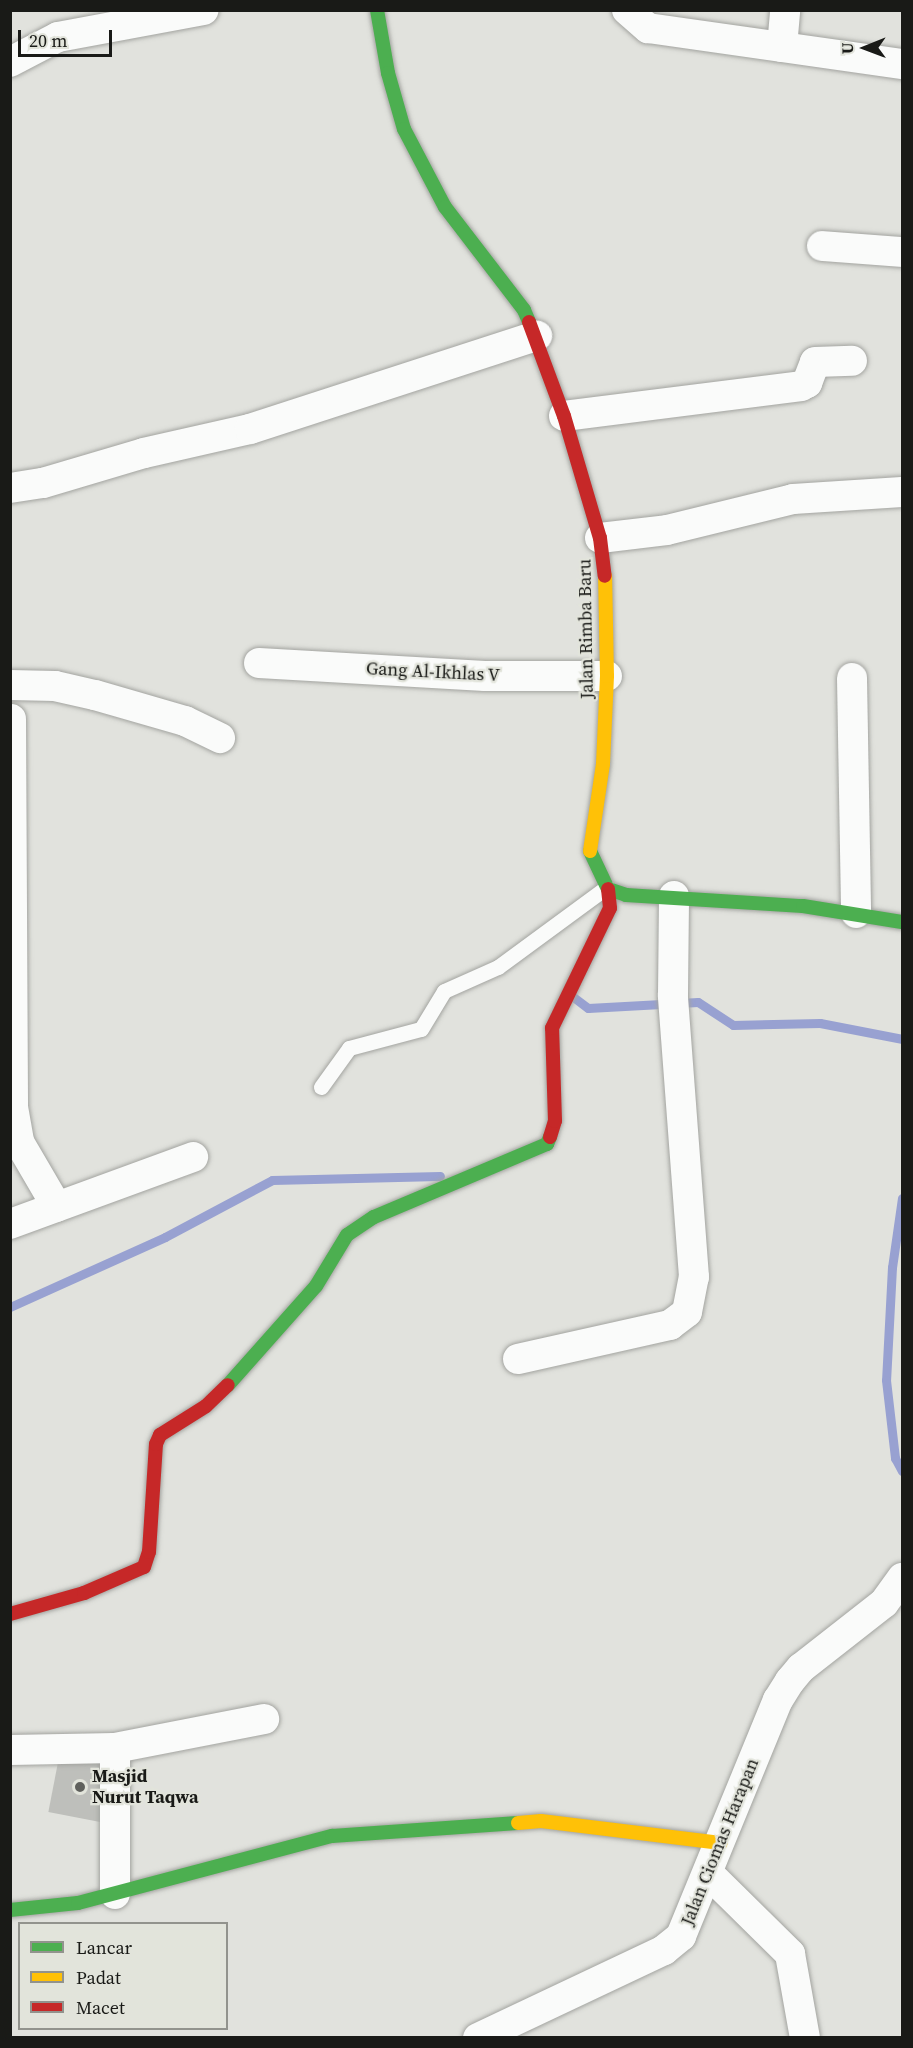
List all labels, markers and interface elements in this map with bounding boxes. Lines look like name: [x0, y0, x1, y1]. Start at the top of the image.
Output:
scale bar: [21, 18, 116, 56]
north arrow: [835, 18, 895, 78]
text: 20 m: [29, 28, 67, 53]
text: U: [836, 42, 858, 54]
street label: Jalan Rimba Baru: [574, 559, 598, 699]
street label: Gang Al-Ikhlas V: [365, 658, 501, 686]
street label: Jalan Ciomas Harapan: [677, 1755, 763, 1929]
place label: Masjid Nurut Taqwa: [92, 1766, 199, 1808]
marker: Masjid Nurut Taqwa: [73, 1780, 87, 1794]
legend: [18, 1922, 228, 2030]
text: Lancar: [76, 1935, 132, 1960]
text: Padat: [76, 1965, 121, 1990]
text: Macet: [76, 1995, 125, 2020]

